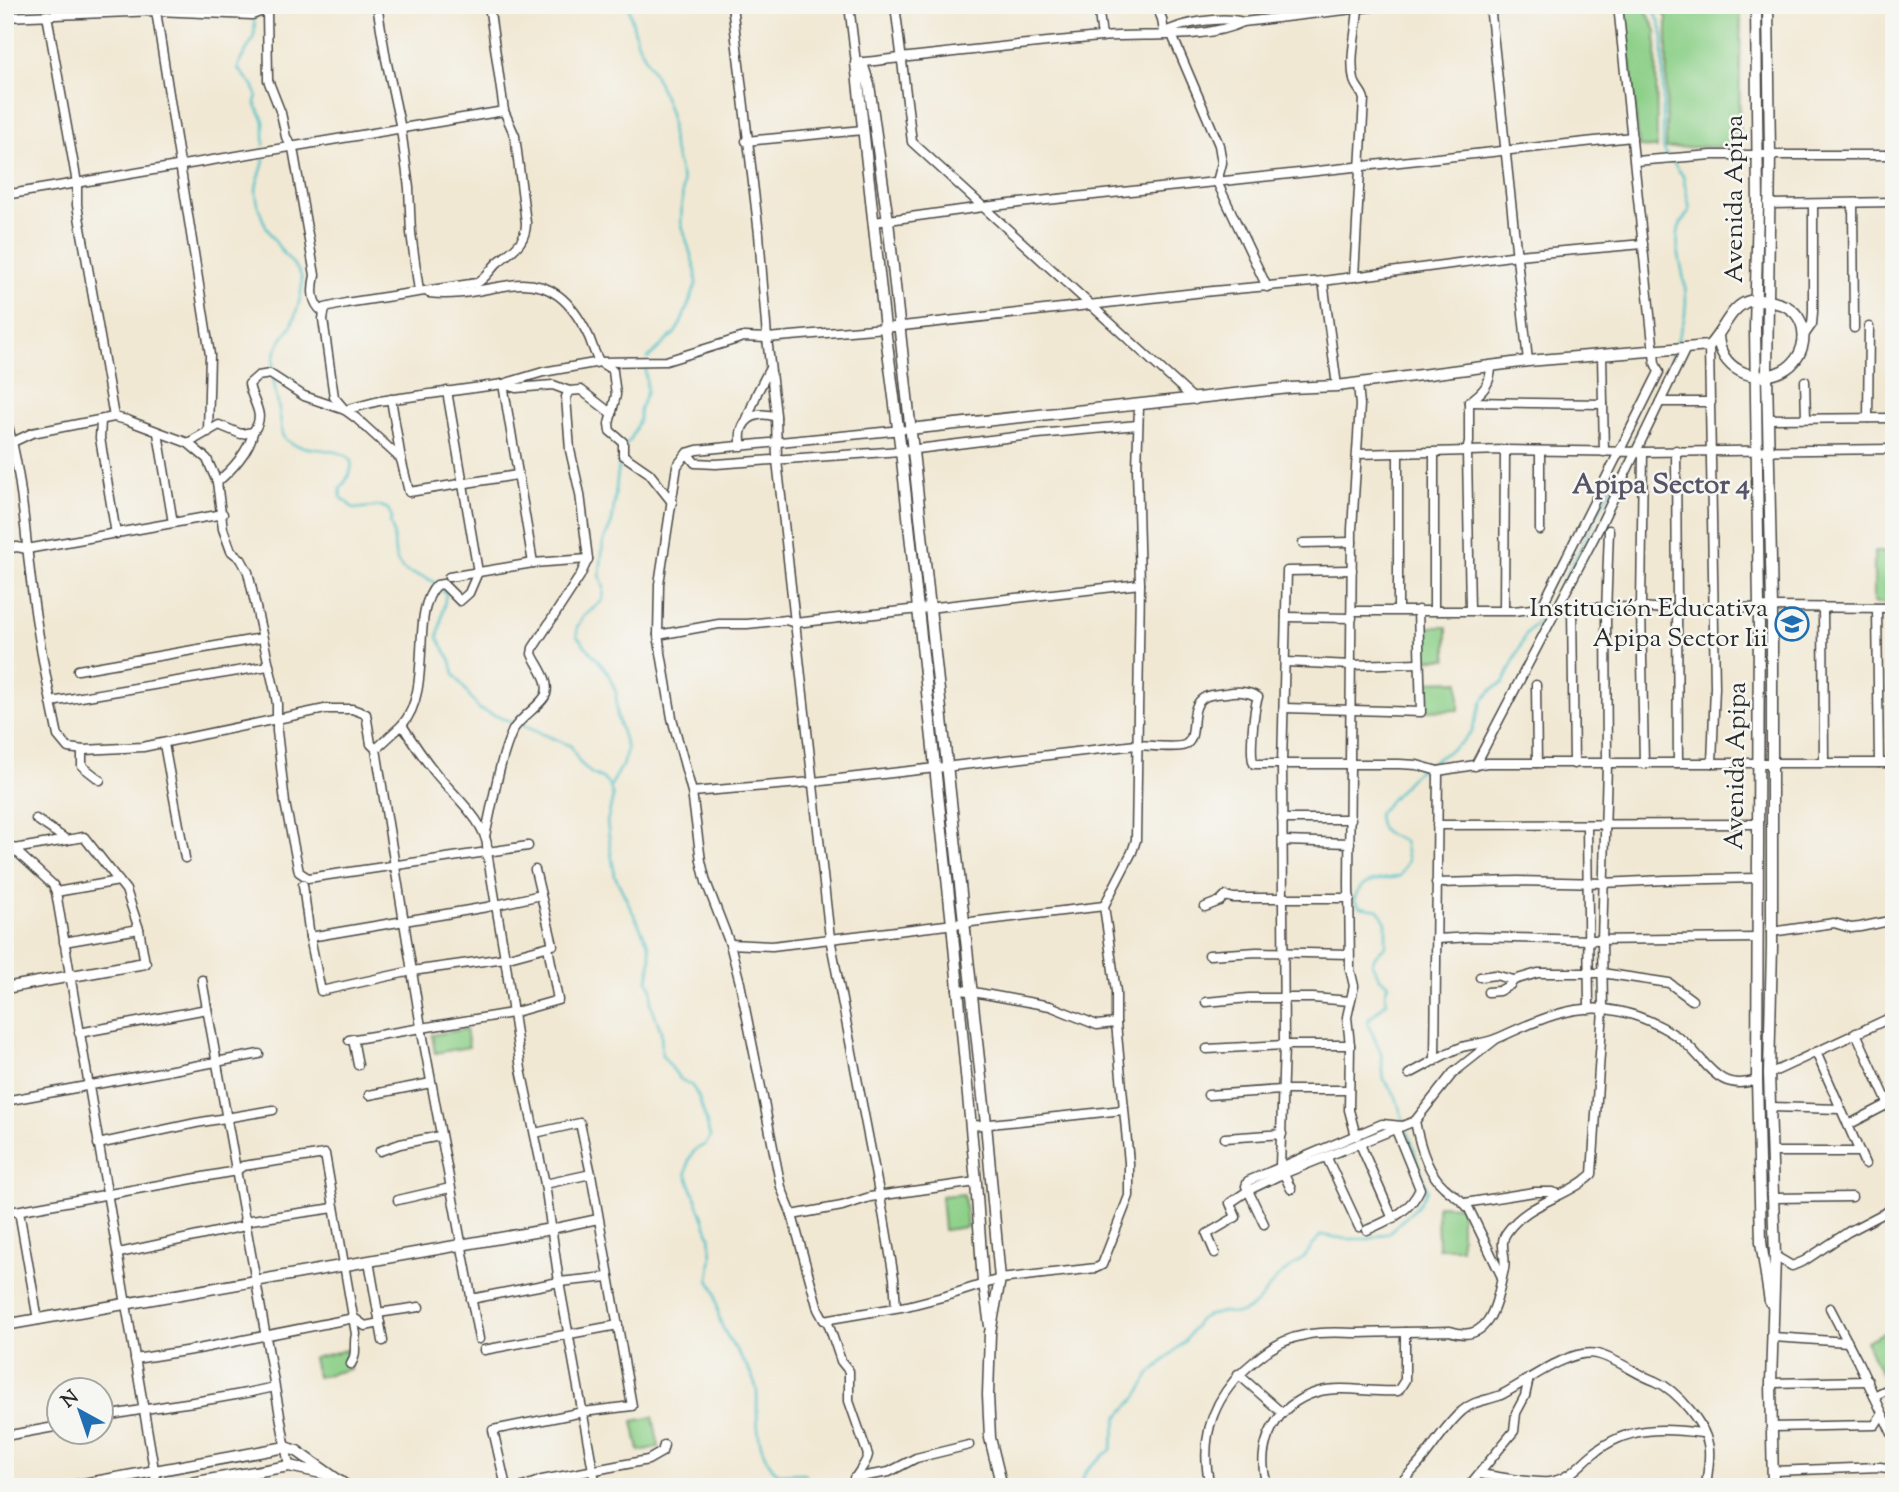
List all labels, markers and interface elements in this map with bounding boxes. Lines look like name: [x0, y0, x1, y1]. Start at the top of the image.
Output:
street label: Avenida Apipa: [1717, 115, 1754, 283]
district label: Apipa Sector 4: [1572, 466, 1750, 506]
place label: Institución Educativa Apipa Sector Iii: [1529, 591, 1768, 658]
school or university icon: Institución Educativa Apipa Sector Iii: [1773, 605, 1811, 643]
street label: Avenida Apipa: [1717, 681, 1757, 851]
north arrow: [46, 1376, 116, 1446]
text: N: [56, 1385, 85, 1415]

